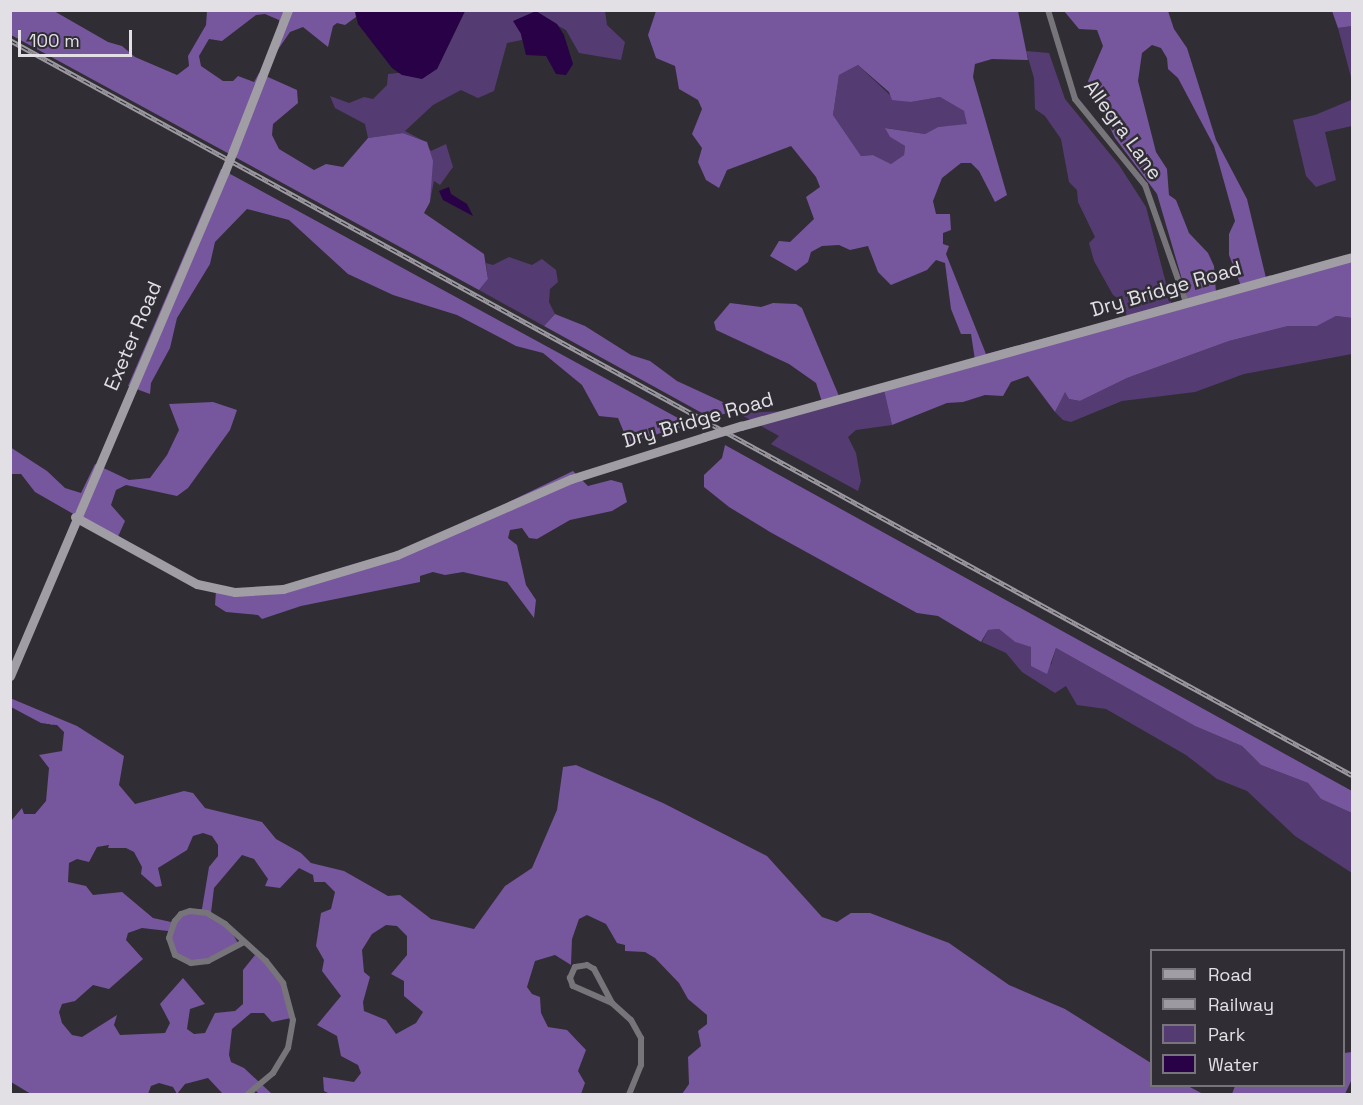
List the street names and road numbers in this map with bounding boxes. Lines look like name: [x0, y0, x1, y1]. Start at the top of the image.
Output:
street label: Allegra Lane: [1079, 75, 1167, 185]
street label: Dry Bridge Road: [1088, 256, 1244, 322]
street label: Exeter Road: [99, 278, 167, 394]
street label: Dry Bridge Road: [620, 387, 776, 453]

